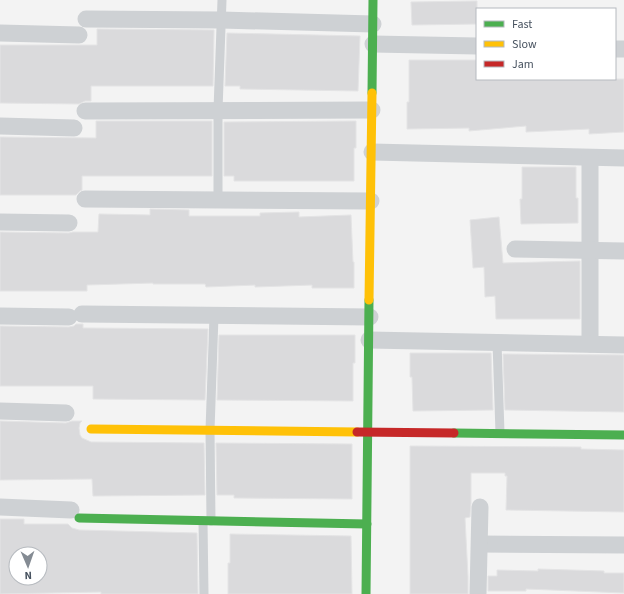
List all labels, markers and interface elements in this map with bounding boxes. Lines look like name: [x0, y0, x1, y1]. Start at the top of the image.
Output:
legend: [476, 8, 616, 80]
text: Fast: [512, 16, 532, 33]
text: Slow: [512, 36, 537, 53]
text: Jam: [512, 56, 534, 73]
north arrow: [8, 546, 48, 586]
text: N: [24, 568, 32, 583]

